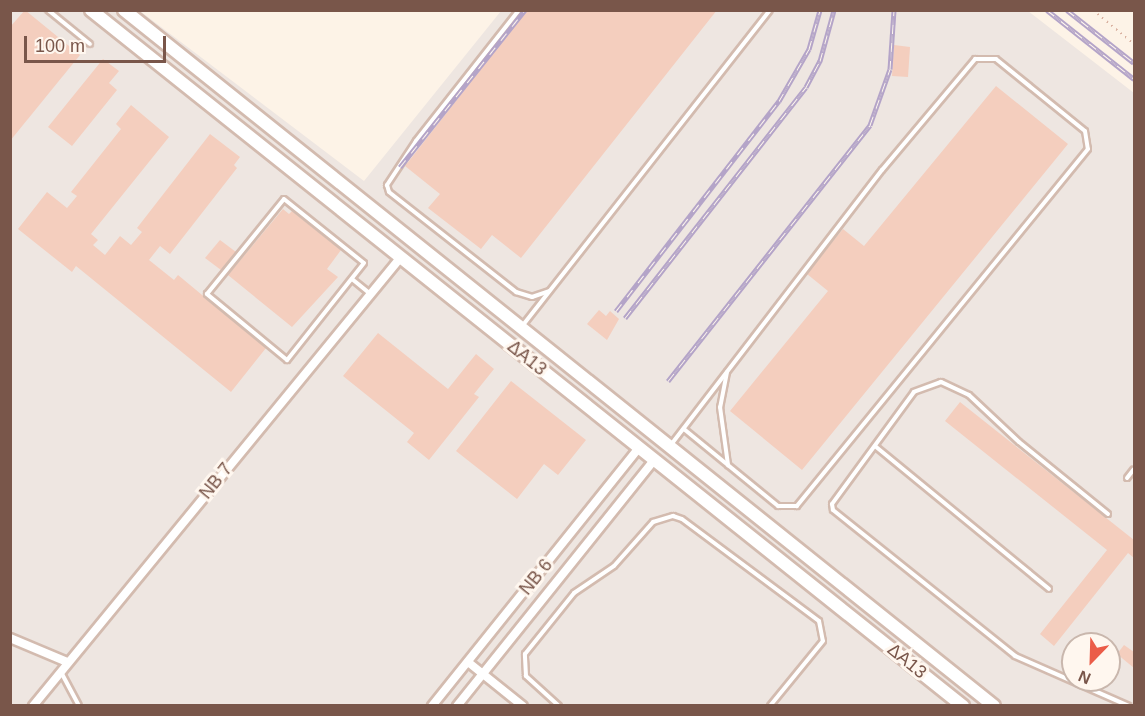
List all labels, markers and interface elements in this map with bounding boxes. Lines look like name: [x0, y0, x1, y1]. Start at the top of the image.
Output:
scale bar: [27, 24, 170, 62]
text: 100 m: [35, 36, 85, 56]
street label: ΔΑ13: [503, 336, 551, 380]
street label: ΝΒ 7: [195, 459, 237, 503]
street label: ΝΒ 6: [515, 555, 557, 599]
north arrow: [1061, 632, 1121, 692]
street label: ΔΑ13: [883, 639, 931, 683]
text: N: [1076, 667, 1093, 687]

